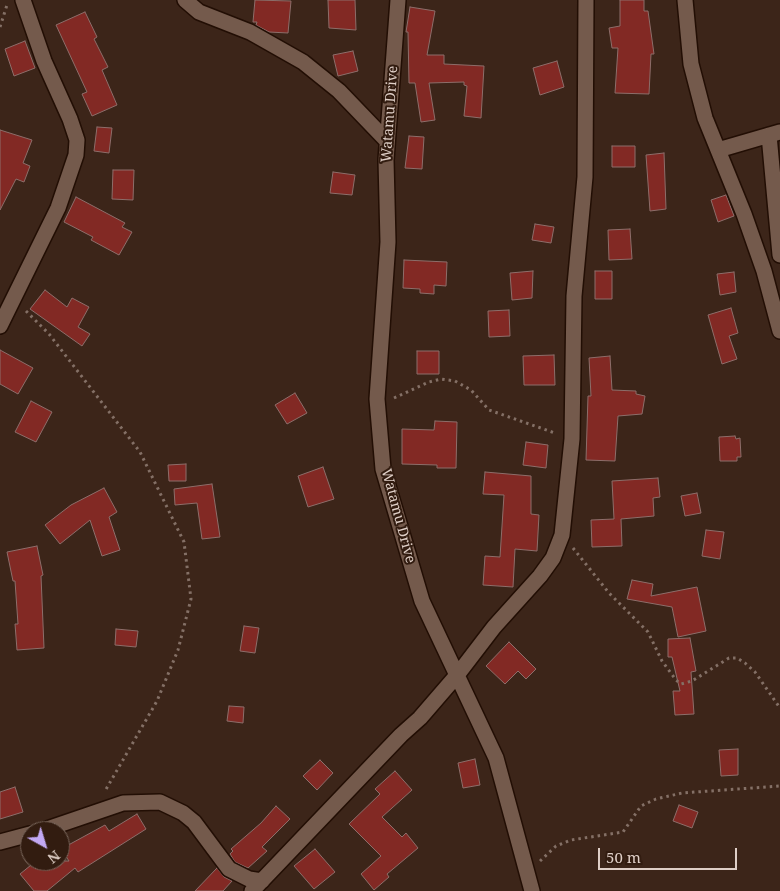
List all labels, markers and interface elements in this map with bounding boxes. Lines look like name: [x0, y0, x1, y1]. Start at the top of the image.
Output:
street label: Watamu Drive: [378, 65, 402, 163]
street label: Watamu Drive: [377, 467, 419, 565]
north arrow: [20, 821, 70, 871]
scale bar: [600, 838, 739, 870]
text: N: [44, 846, 64, 868]
text: 50 m: [606, 847, 641, 867]

